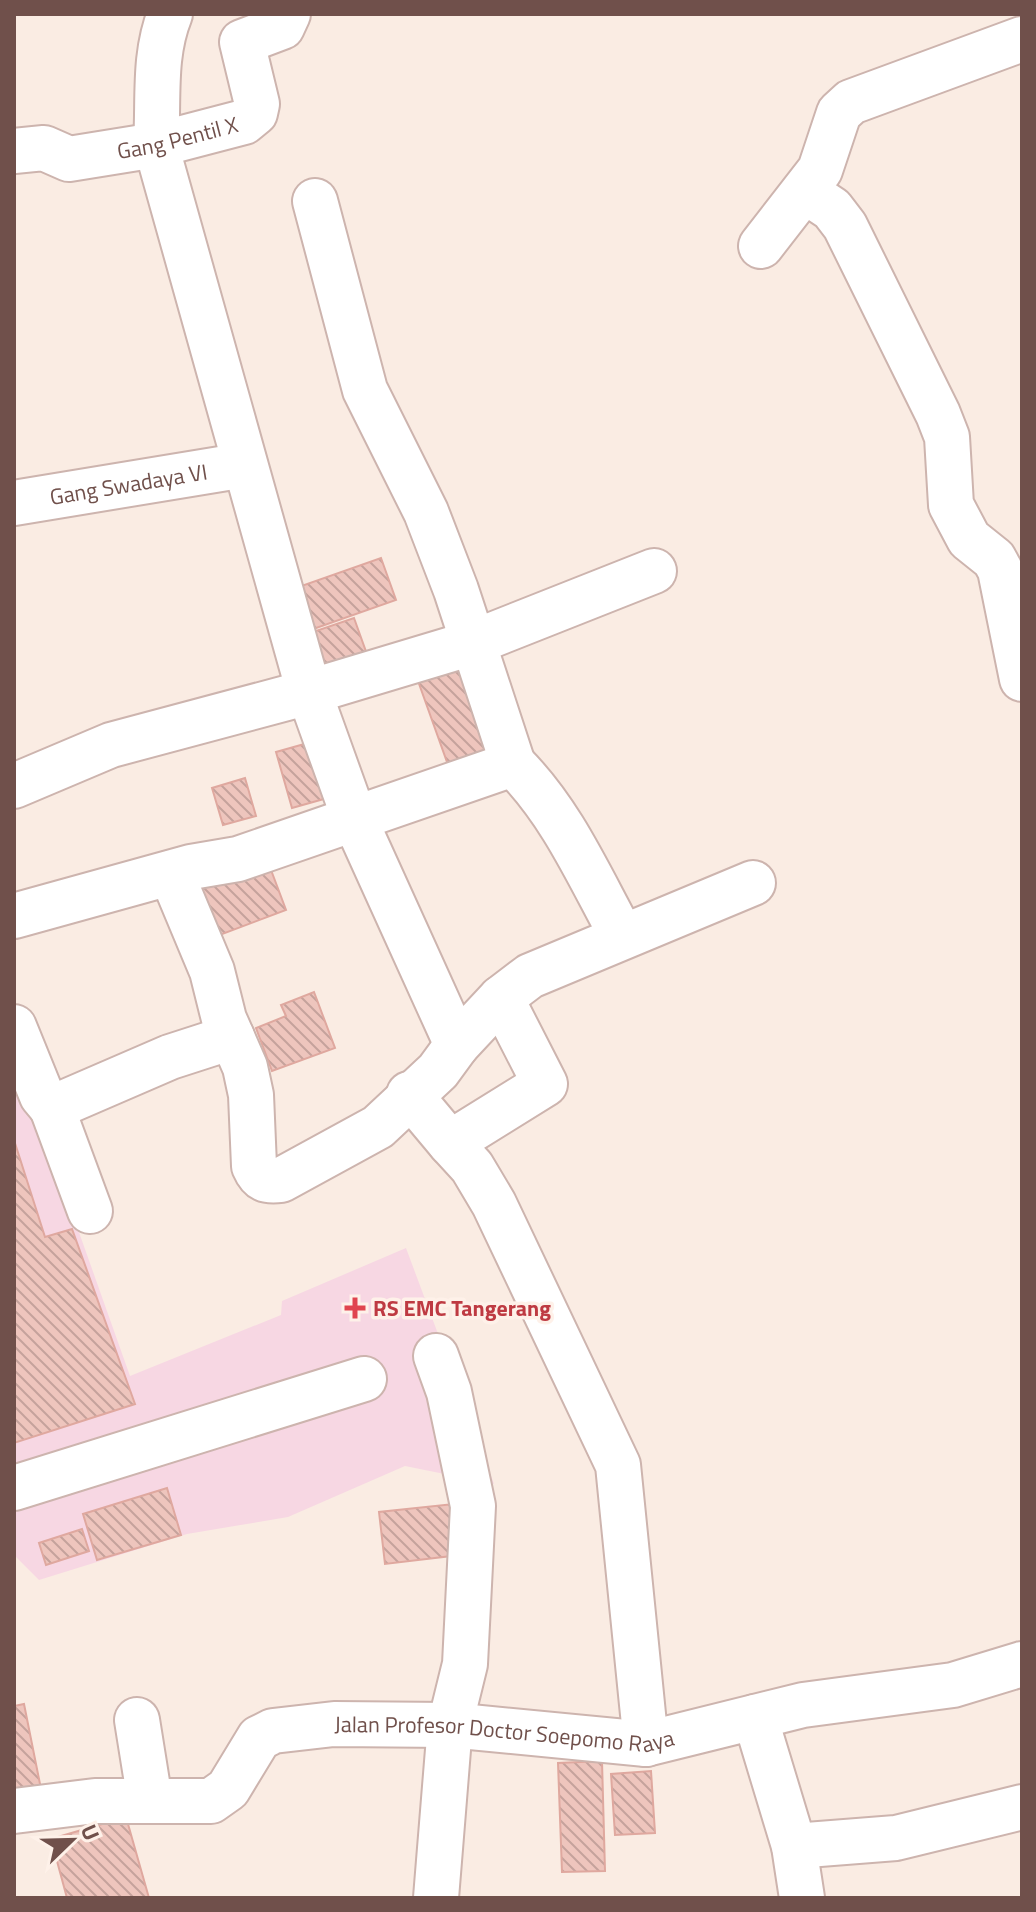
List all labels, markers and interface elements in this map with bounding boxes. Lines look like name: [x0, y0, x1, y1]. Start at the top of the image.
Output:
street label: Gang Pentil X: [115, 107, 242, 168]
street label: Gang Swadaya VI: [47, 454, 210, 514]
place label: RS EMC Tangerang: [373, 1291, 551, 1325]
marker: RS EMC Tangerang: [344, 1297, 366, 1319]
street label: Jalan Profesor Doctor Soepomo Raya: [334, 1707, 678, 1761]
north arrow: [32, 1800, 112, 1880]
text: U: [72, 1819, 109, 1845]

